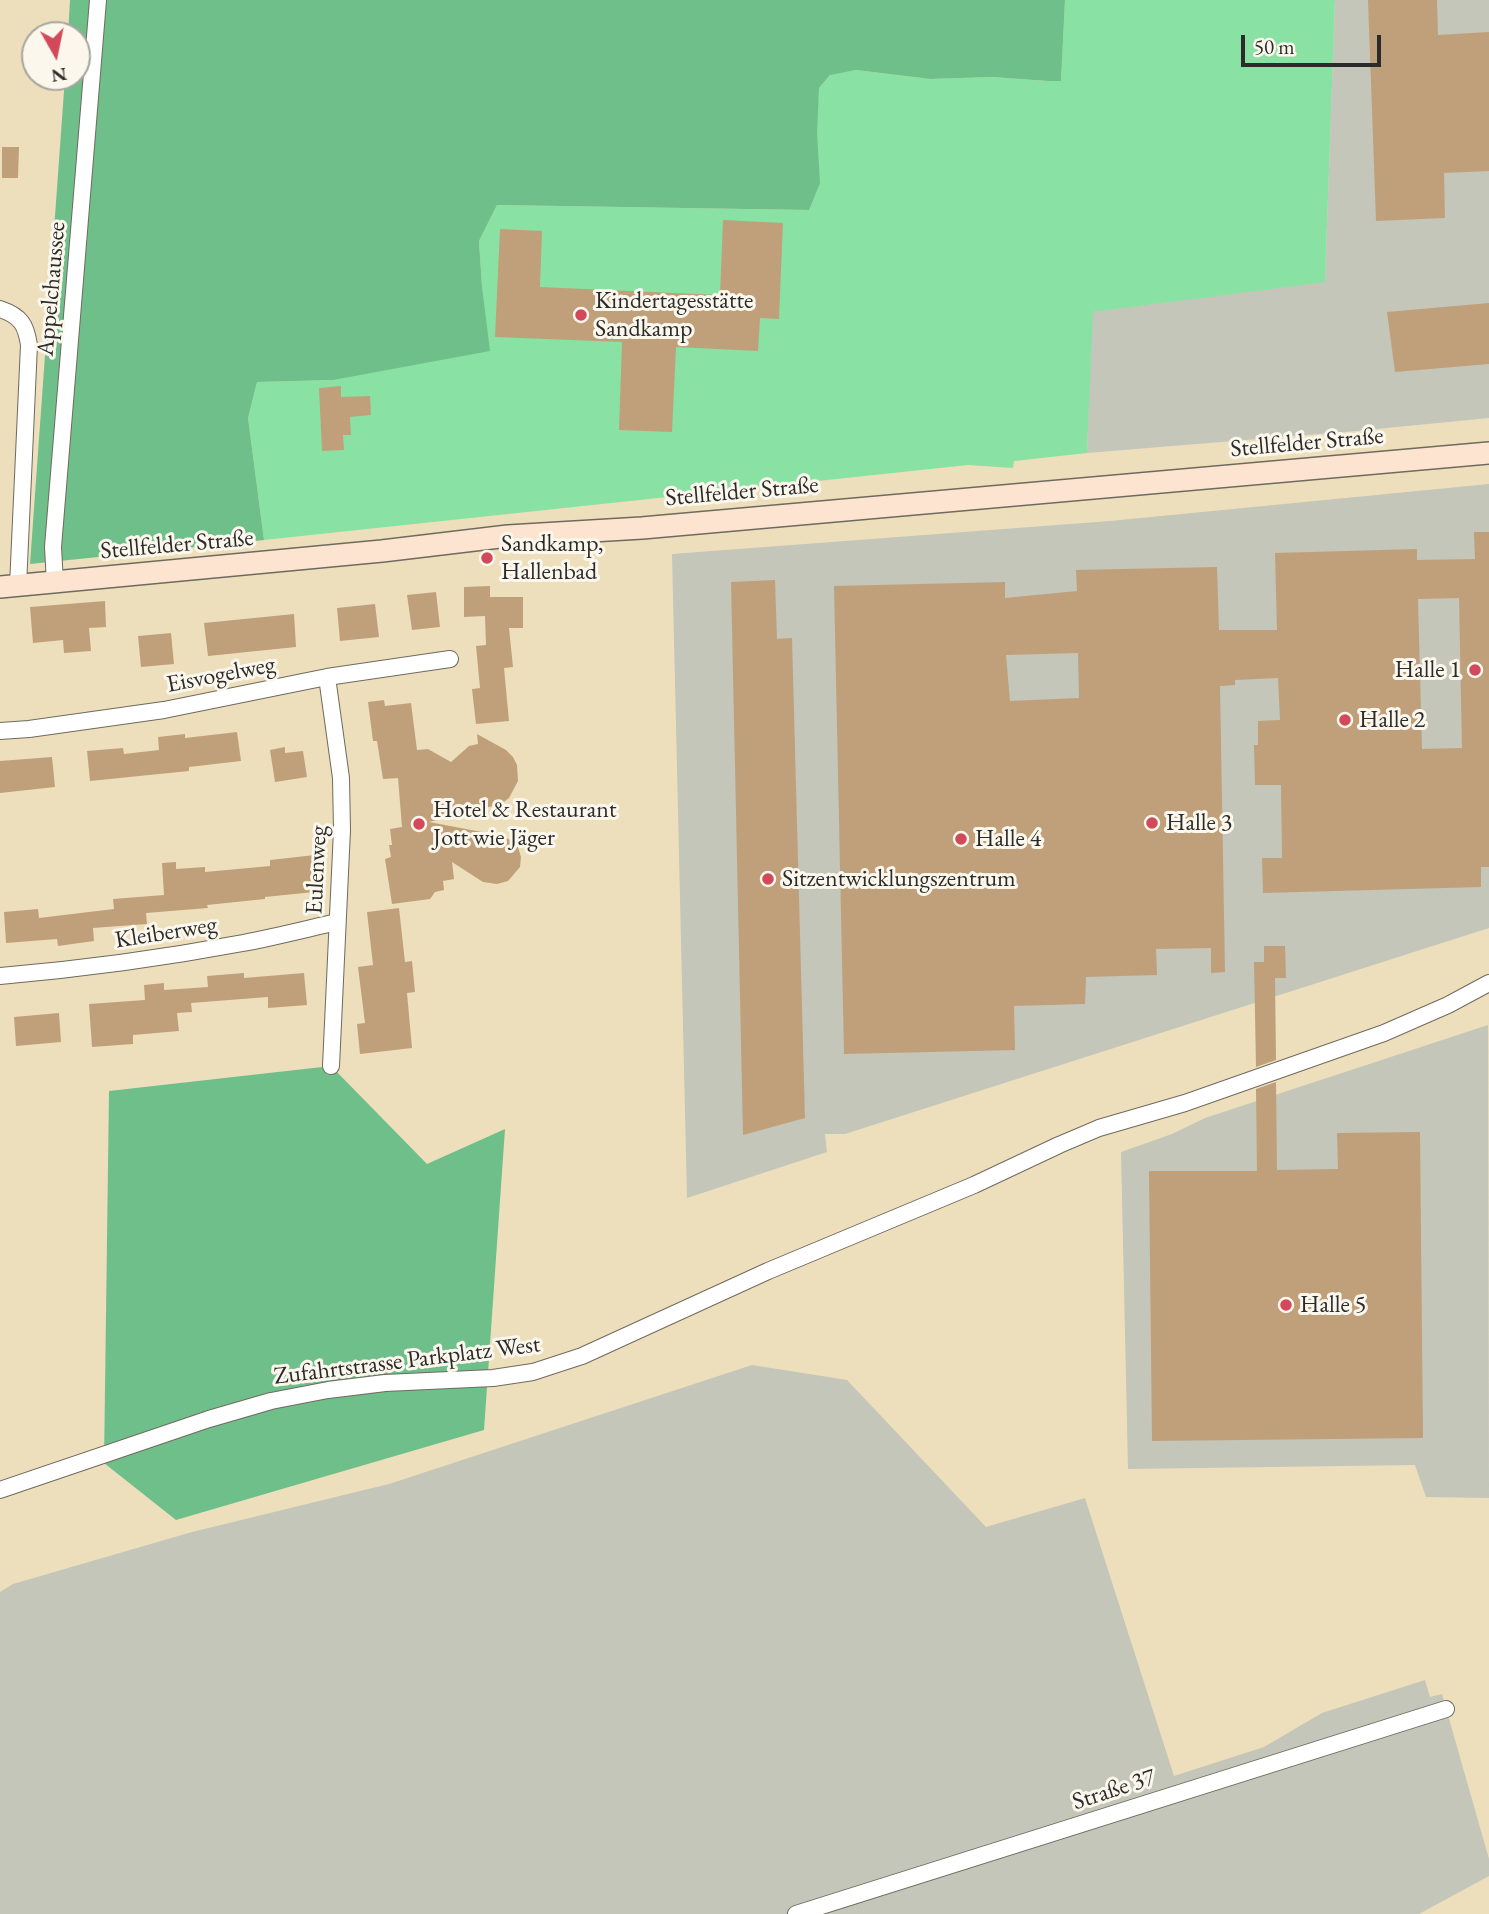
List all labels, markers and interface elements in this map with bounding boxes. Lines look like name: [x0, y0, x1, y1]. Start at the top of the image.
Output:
north arrow: [21, 21, 91, 91]
scale bar: [1244, 21, 1384, 65]
text: 50 m: [1254, 33, 1295, 60]
text: N: [50, 62, 69, 89]
street label: Appelchaussee: [32, 221, 72, 357]
place label: Kindertagesstätte Sandkamp: [595, 287, 753, 343]
marker: Kindertagesstätte Sandkamp: [573, 307, 589, 323]
street label: Stellfelder Straße: [1229, 422, 1385, 464]
street label: Stellfelder Straße: [664, 471, 820, 513]
street label: Stellfelder Straße: [99, 524, 255, 566]
place label: Sandkamp, Hallenbad: [501, 530, 603, 586]
marker: Sandkamp, Hallenbad: [479, 550, 495, 566]
street label: Eisvogelweg: [164, 650, 278, 700]
place label: Halle 1: [1395, 656, 1461, 684]
marker: Halle 1: [1467, 662, 1483, 678]
place label: Halle 2: [1359, 706, 1425, 734]
marker: Halle 2: [1337, 712, 1353, 728]
place label: Hotel & Restaurant Jott wie Jäger: [433, 796, 617, 852]
place label: Halle 3: [1166, 809, 1232, 837]
marker: Halle 3: [1144, 815, 1160, 831]
marker: Hotel & Restaurant Jott wie Jäger: [411, 816, 427, 832]
street label: Eulenweg: [300, 825, 334, 915]
place label: Halle 4: [975, 825, 1041, 853]
marker: Halle 4: [953, 831, 969, 847]
place label: Sitzentwicklungszentrum: [782, 865, 1016, 893]
marker: Sitzentwicklungszentrum: [760, 871, 776, 887]
street label: Kleiberweg: [113, 911, 219, 955]
place label: Halle 5: [1300, 1291, 1366, 1319]
marker: Halle 5: [1278, 1297, 1294, 1313]
street label: Zufahrtstrasse Parkplatz West: [272, 1330, 542, 1392]
street label: Straße 37: [1069, 1763, 1159, 1817]

